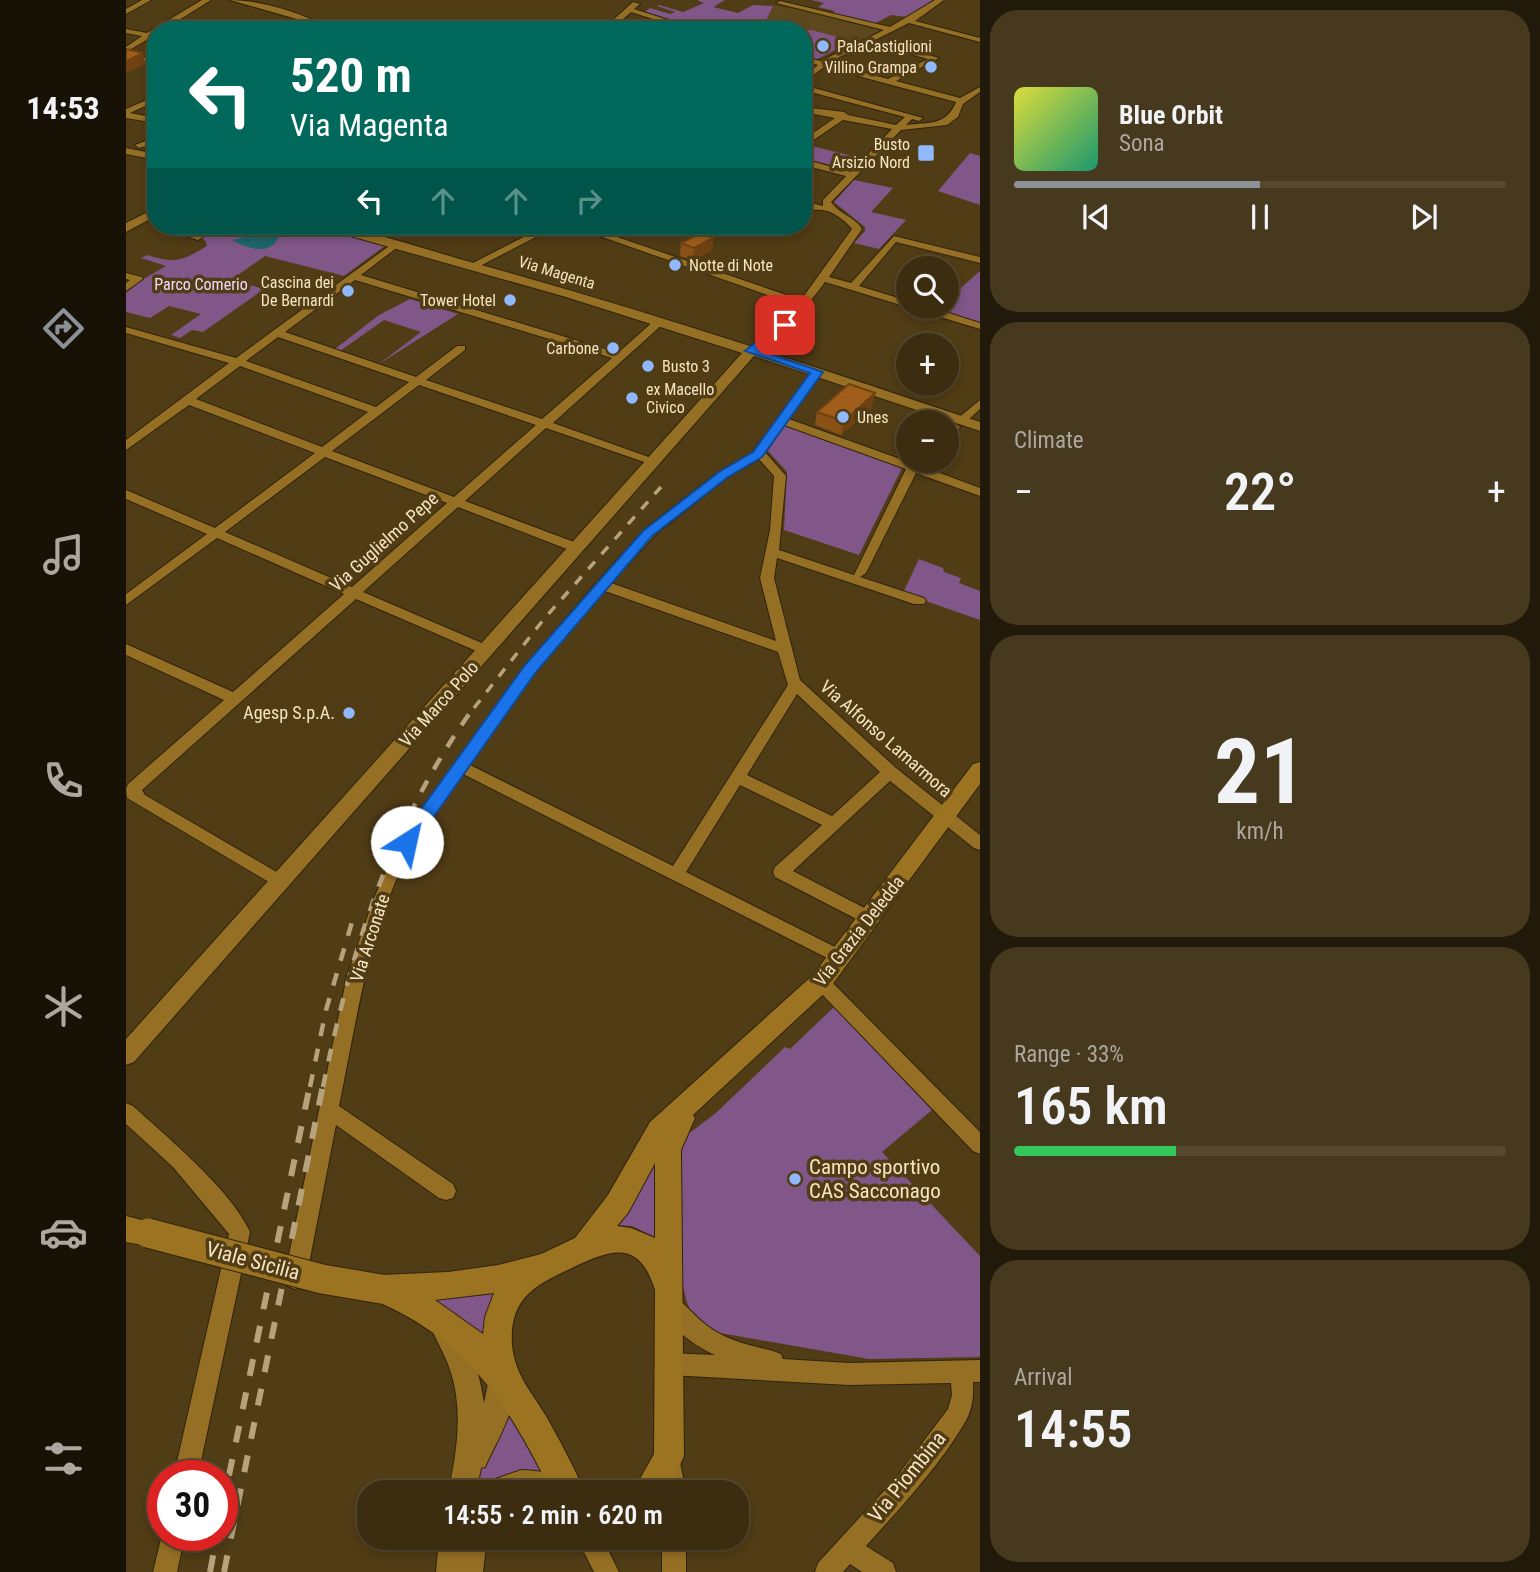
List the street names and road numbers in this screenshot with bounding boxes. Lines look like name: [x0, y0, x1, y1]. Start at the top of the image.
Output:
street label: Via Magenta: [516, 252, 598, 293]
street label: Via Guglielmo Pepe: [325, 488, 442, 596]
street label: Via Marco Polo: [395, 656, 483, 751]
street label: Via Alfonso Lamarmora: [816, 676, 956, 801]
street label: Via Grazia Deledda: [809, 871, 908, 990]
street label: Via Arconate: [345, 891, 394, 984]
street label: Viale Sicilia: [203, 1237, 303, 1285]
street label: Via Piombina: [863, 1427, 951, 1527]

